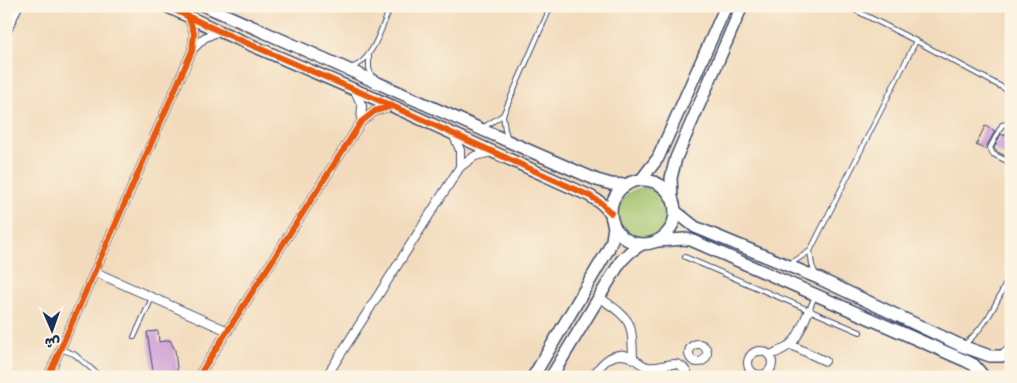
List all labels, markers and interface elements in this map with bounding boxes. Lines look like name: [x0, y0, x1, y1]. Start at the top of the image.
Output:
north arrow: [28, 306, 78, 356]
text: ش: [44, 331, 60, 352]

